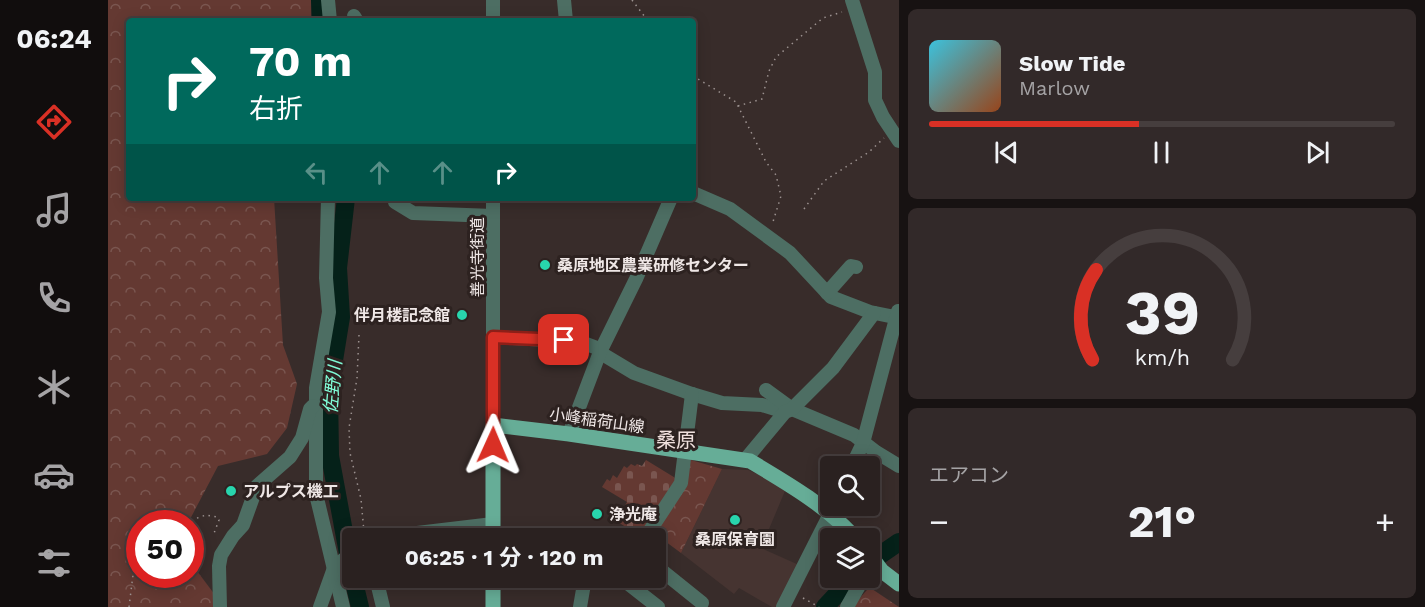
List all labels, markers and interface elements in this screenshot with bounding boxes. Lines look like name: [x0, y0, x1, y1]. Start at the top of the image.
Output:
text: 06:24: [16, 23, 92, 55]
text: 70 m: [249, 37, 352, 86]
icon: right: [150, 42, 228, 120]
text: Slow Tide: [1019, 51, 1126, 76]
text: Marlow: [1019, 76, 1090, 100]
text: 右折: [249, 93, 303, 125]
icon: directions: [33, 101, 75, 143]
icon: previous: [990, 136, 1023, 169]
icon: pause: [1145, 136, 1178, 169]
icon: next: [1301, 136, 1334, 169]
icon: left: [300, 156, 333, 189]
icon: ahead: [363, 156, 396, 189]
icon: ahead: [426, 156, 459, 189]
icon: right: [489, 156, 522, 189]
icon: music: [33, 189, 75, 231]
street label: 善光寺街道: [468, 217, 487, 297]
place label: 桑原地区農業研修センター: [557, 256, 749, 275]
marker: 桑原地区農業研修センター: [538, 258, 552, 272]
icon: phone: [33, 277, 75, 319]
text: 39: [1124, 277, 1200, 350]
place label: 伴月楼記念館: [353, 306, 450, 325]
marker: 伴月楼記念館: [455, 308, 469, 322]
pin: [538, 314, 589, 365]
icon: arrive: [547, 323, 580, 356]
text: km/h: [1134, 346, 1190, 371]
water label: 佐野川: [320, 357, 345, 415]
icon: climate: [33, 366, 75, 408]
street label: 小峰稲荷山線: [548, 404, 646, 437]
position arrow: [461, 413, 525, 477]
district label: 桑原: [656, 428, 696, 452]
icon: car: [33, 454, 75, 496]
map controls: [820, 456, 880, 588]
button: search: [820, 456, 880, 516]
text: エアコン: [929, 463, 1009, 487]
place label: アルプス機工: [243, 482, 339, 501]
marker: アルプス機工: [224, 484, 238, 498]
text: 21°: [1128, 495, 1196, 548]
text: −: [929, 502, 949, 541]
text: +: [1375, 502, 1395, 541]
place label: 浄光庵: [609, 505, 657, 524]
marker: 浄光庵: [590, 507, 604, 521]
speed limit sign: 50: [126, 510, 204, 588]
marker: 桑原保育園: [728, 513, 742, 527]
button: layers: [820, 528, 880, 588]
place label: 桑原保育園: [695, 530, 775, 549]
icon: filters: [33, 542, 75, 584]
text: 06:25 · 1 分 · 120 m: [405, 545, 603, 570]

